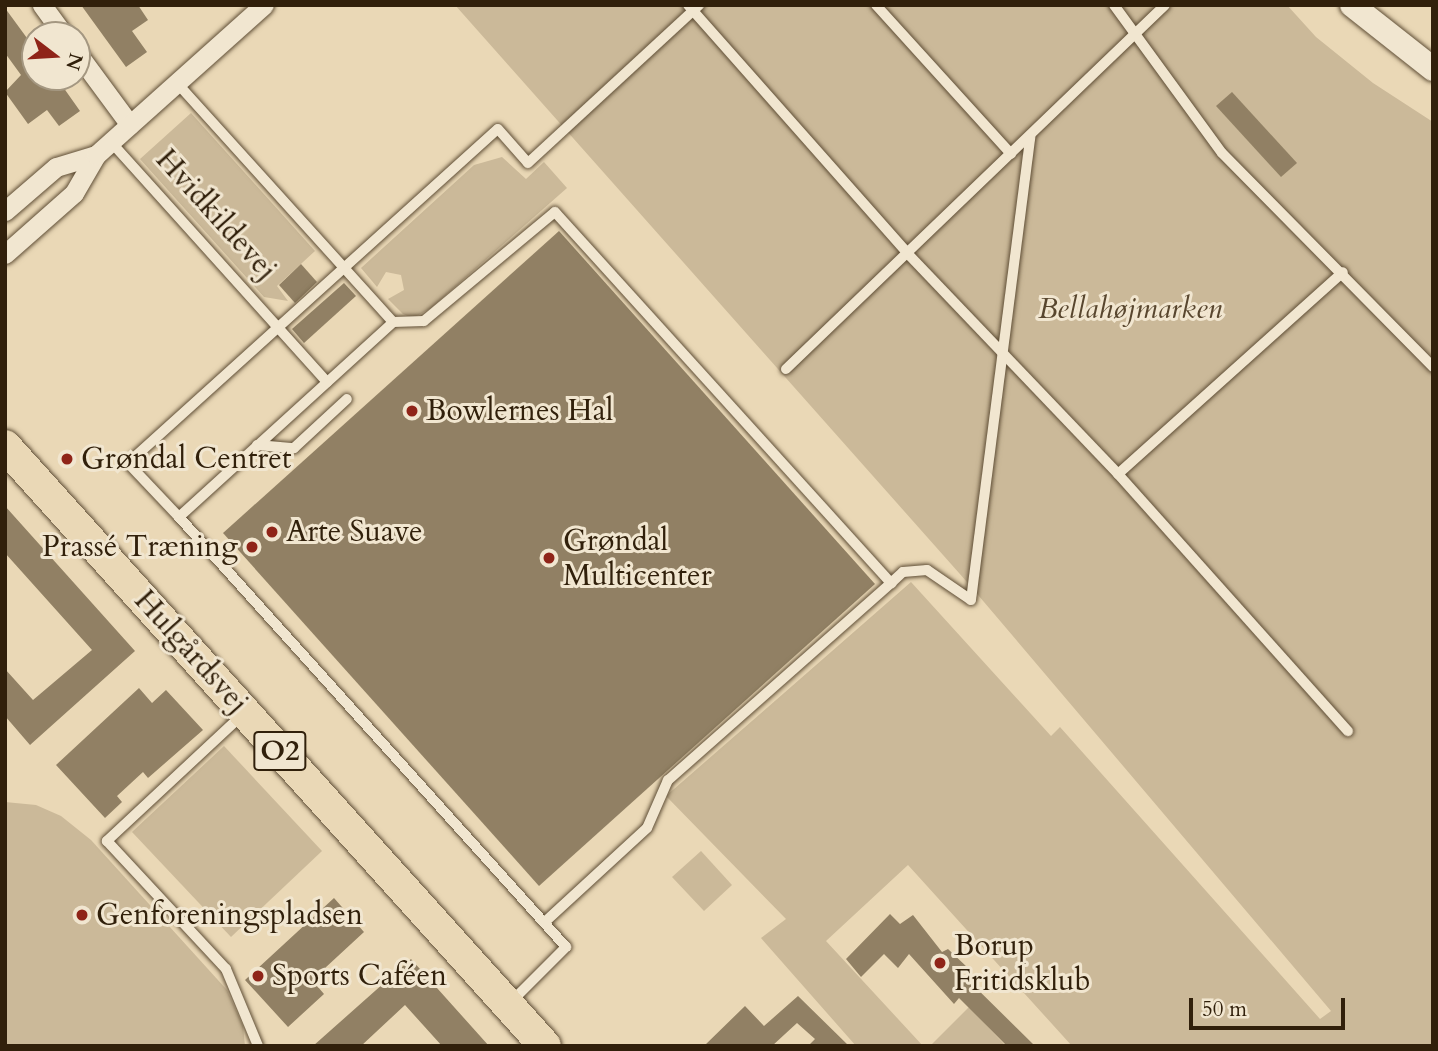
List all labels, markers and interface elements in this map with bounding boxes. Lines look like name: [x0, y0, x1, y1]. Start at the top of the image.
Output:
north arrow: [21, 21, 91, 91]
text: N: [59, 50, 89, 73]
street label: Hvidkildevej: [148, 142, 284, 288]
park label: Bellahøjmarken: [1038, 291, 1222, 327]
place label: Bowlernes Hal: [426, 393, 613, 429]
marker: Bowlernes Hal: [404, 403, 420, 419]
place label: Grøndal Centret: [81, 441, 291, 477]
marker: Grøndal Centret: [59, 451, 75, 467]
place label: Arte Suave: [286, 514, 423, 550]
place label: Grøndal Multicenter: [563, 523, 712, 594]
marker: Arte Suave: [264, 524, 280, 540]
place label: Prassé Træning: [42, 529, 238, 565]
marker: Prassé Træning: [244, 539, 260, 555]
marker: Grøndal Multicenter: [541, 550, 557, 566]
street label: Hulgårdsvej: [126, 583, 256, 721]
road number: O2: [252, 726, 308, 776]
place label: Genforeningspladsen: [96, 897, 363, 933]
marker: Genforeningspladsen: [74, 907, 90, 923]
place label: Borup Fritidsklub: [954, 928, 1091, 998]
marker: Borup Fritidsklub: [932, 955, 948, 971]
place label: Sports Caféen: [272, 958, 447, 994]
marker: Sports Caféen: [250, 968, 266, 984]
scale bar: [1193, 984, 1349, 1028]
text: 50 m: [1202, 995, 1247, 1024]

